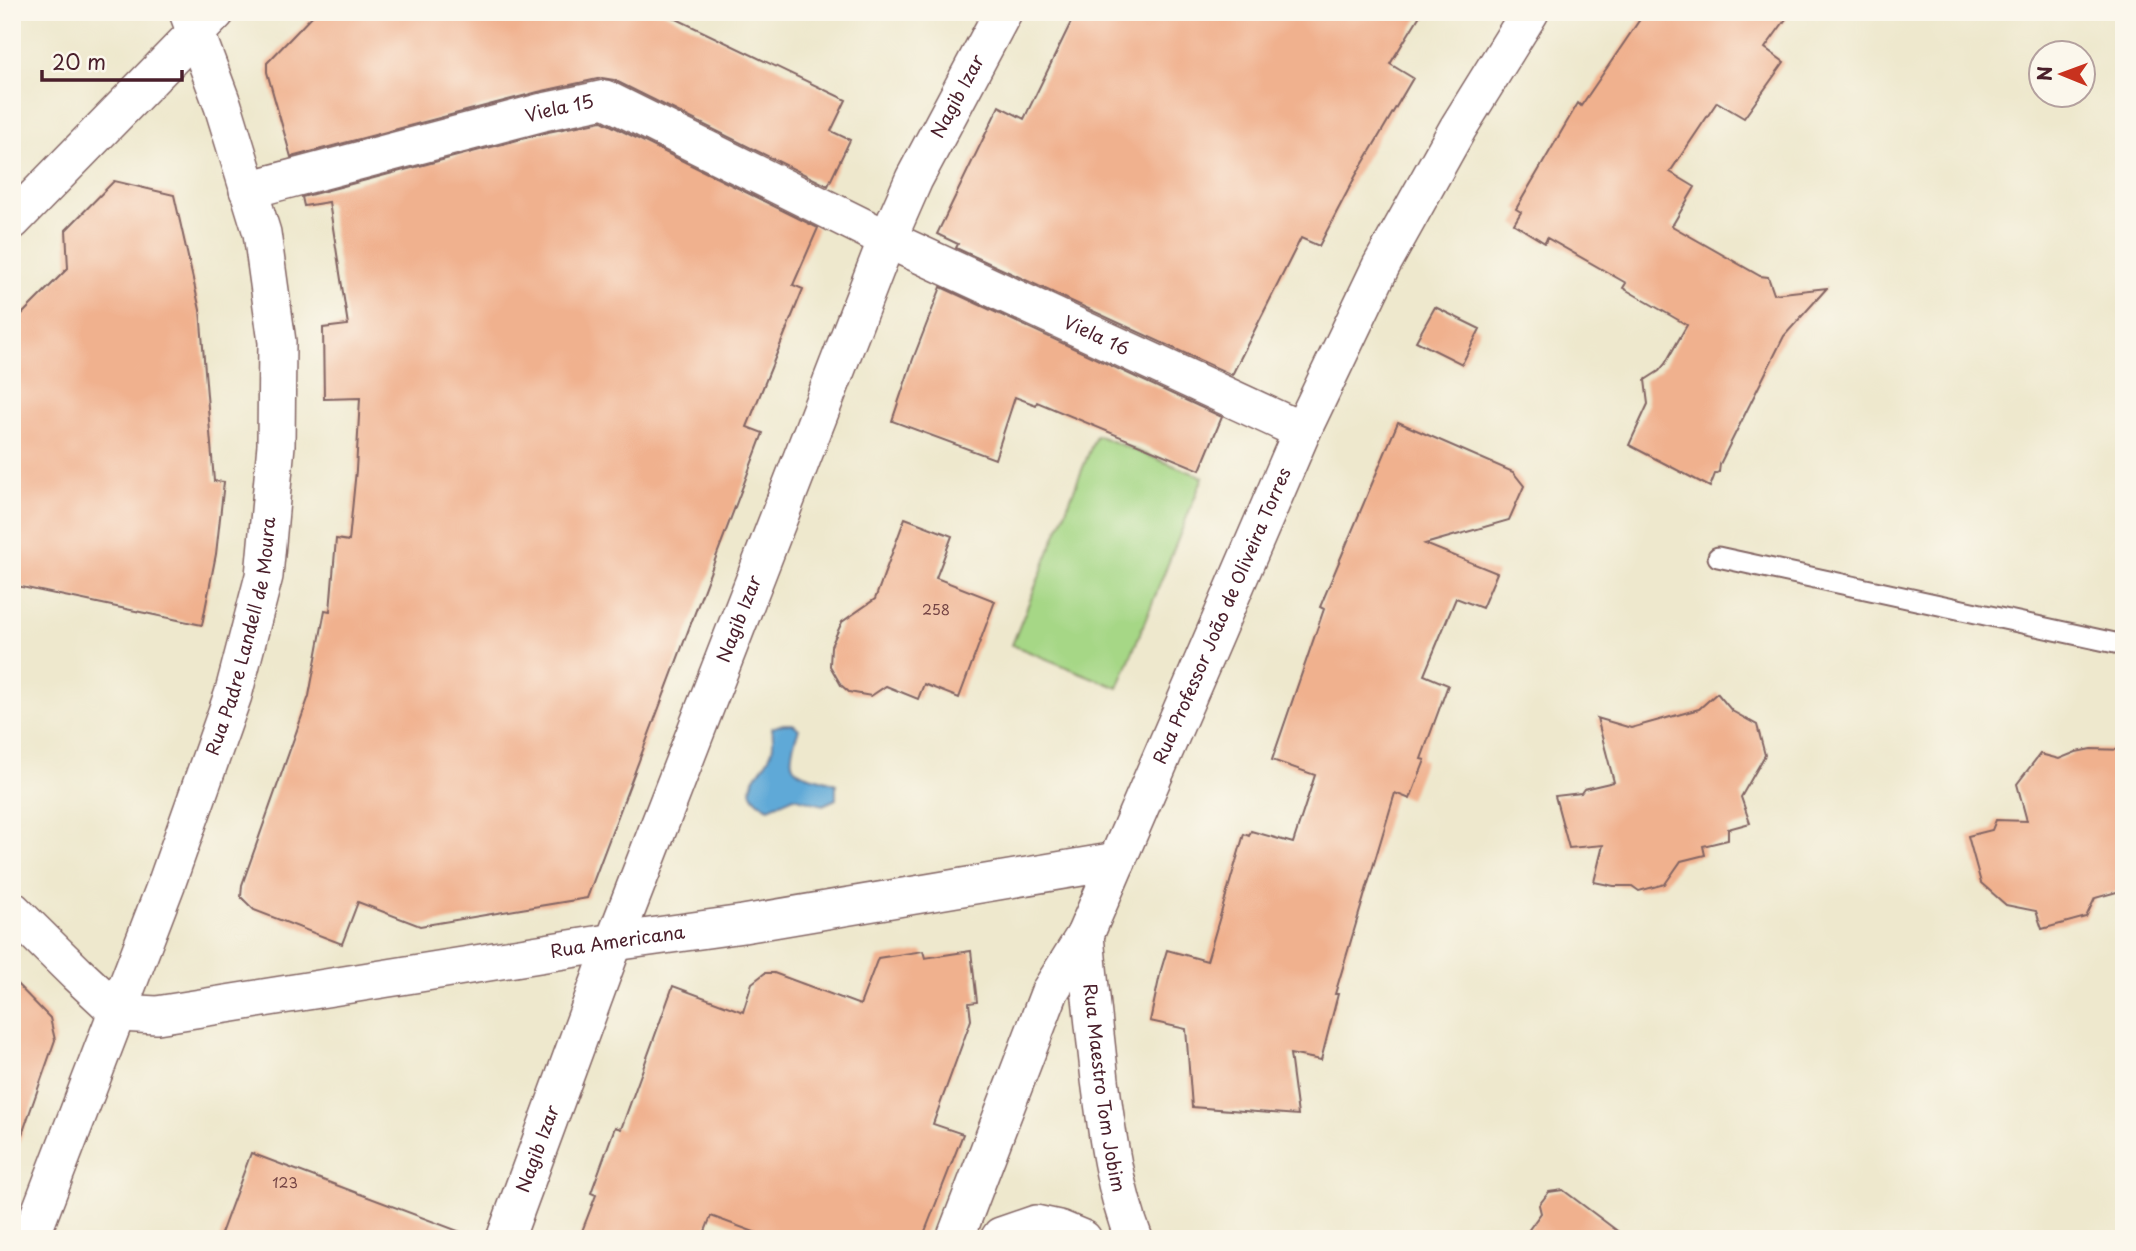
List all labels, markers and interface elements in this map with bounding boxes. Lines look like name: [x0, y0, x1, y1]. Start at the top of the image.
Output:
scale bar: [42, 38, 182, 82]
north arrow: [2028, 38, 2098, 108]
text: 20 m: [52, 45, 106, 77]
street label: Nagib Izar: [923, 49, 990, 142]
text: N: [2030, 66, 2058, 81]
street label: Viela 15: [522, 87, 596, 128]
street label: Viela 16: [1060, 308, 1134, 361]
street label: Rua Professor João de Oliveira Torres: [1145, 463, 1297, 768]
street label: Rua Padre Landell de Moura: [198, 515, 281, 759]
street label: Nagib Izar: [709, 571, 767, 666]
house number: 258: [922, 599, 950, 620]
street label: Rua Americana: [548, 917, 687, 964]
street label: Rua Maestro Tom Jobim: [1078, 982, 1134, 1195]
street label: Nagib Izar: [508, 1101, 565, 1196]
house number: 123: [272, 1172, 298, 1193]

